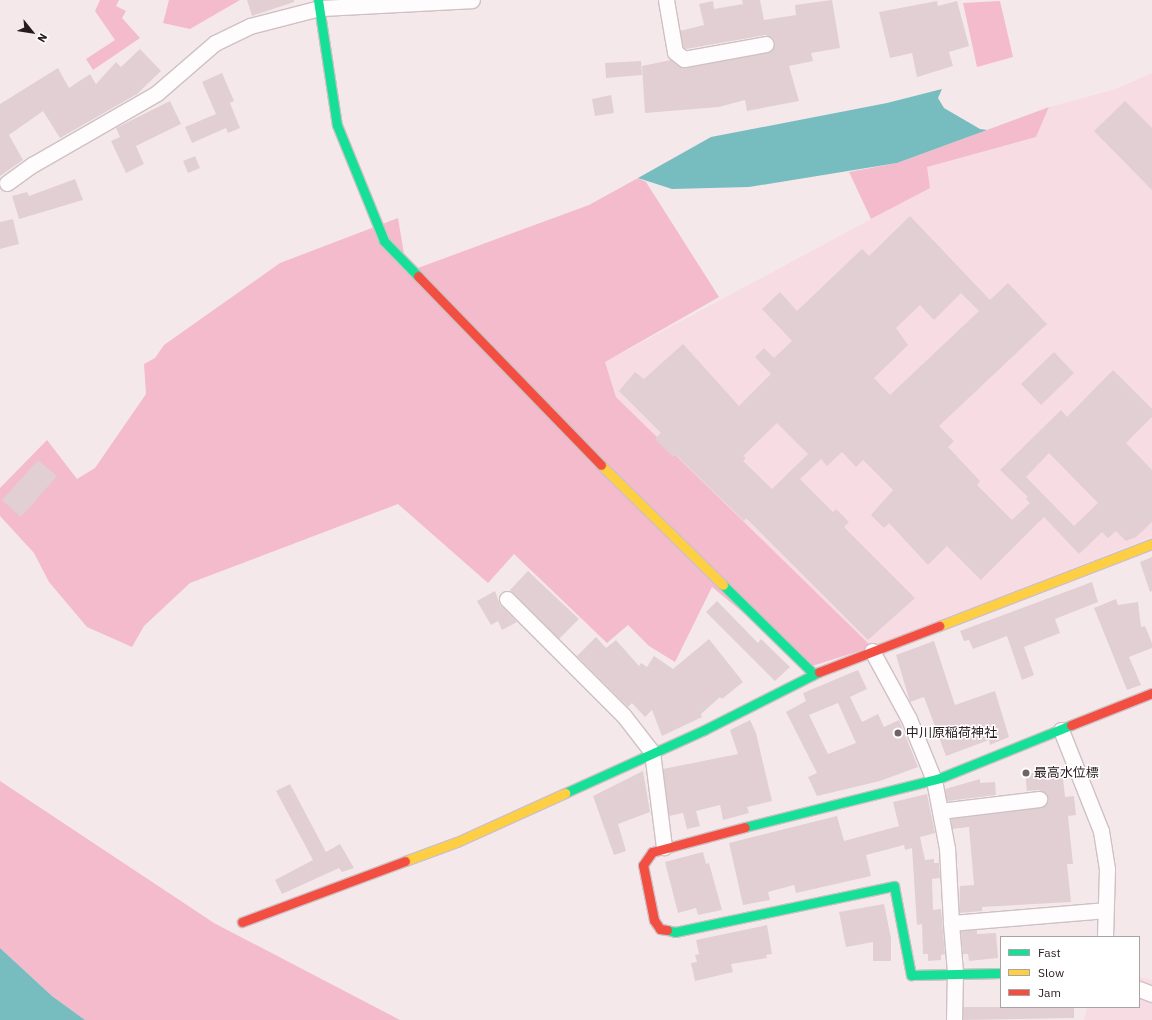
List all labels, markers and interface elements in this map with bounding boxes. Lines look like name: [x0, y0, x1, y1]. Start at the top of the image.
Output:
north arrow: [12, 12, 52, 52]
text: N: [34, 31, 50, 45]
place label: 中川原稲荷神社: [906, 725, 997, 741]
marker: 中川原稲荷神社: [893, 728, 903, 738]
place label: 最高水位標: [1034, 765, 1099, 781]
marker: 最高水位標: [1021, 768, 1031, 778]
legend: [1000, 936, 1140, 1008]
text: Fast: [1038, 945, 1061, 960]
text: Slow: [1038, 965, 1064, 980]
text: Jam: [1038, 985, 1061, 1000]

